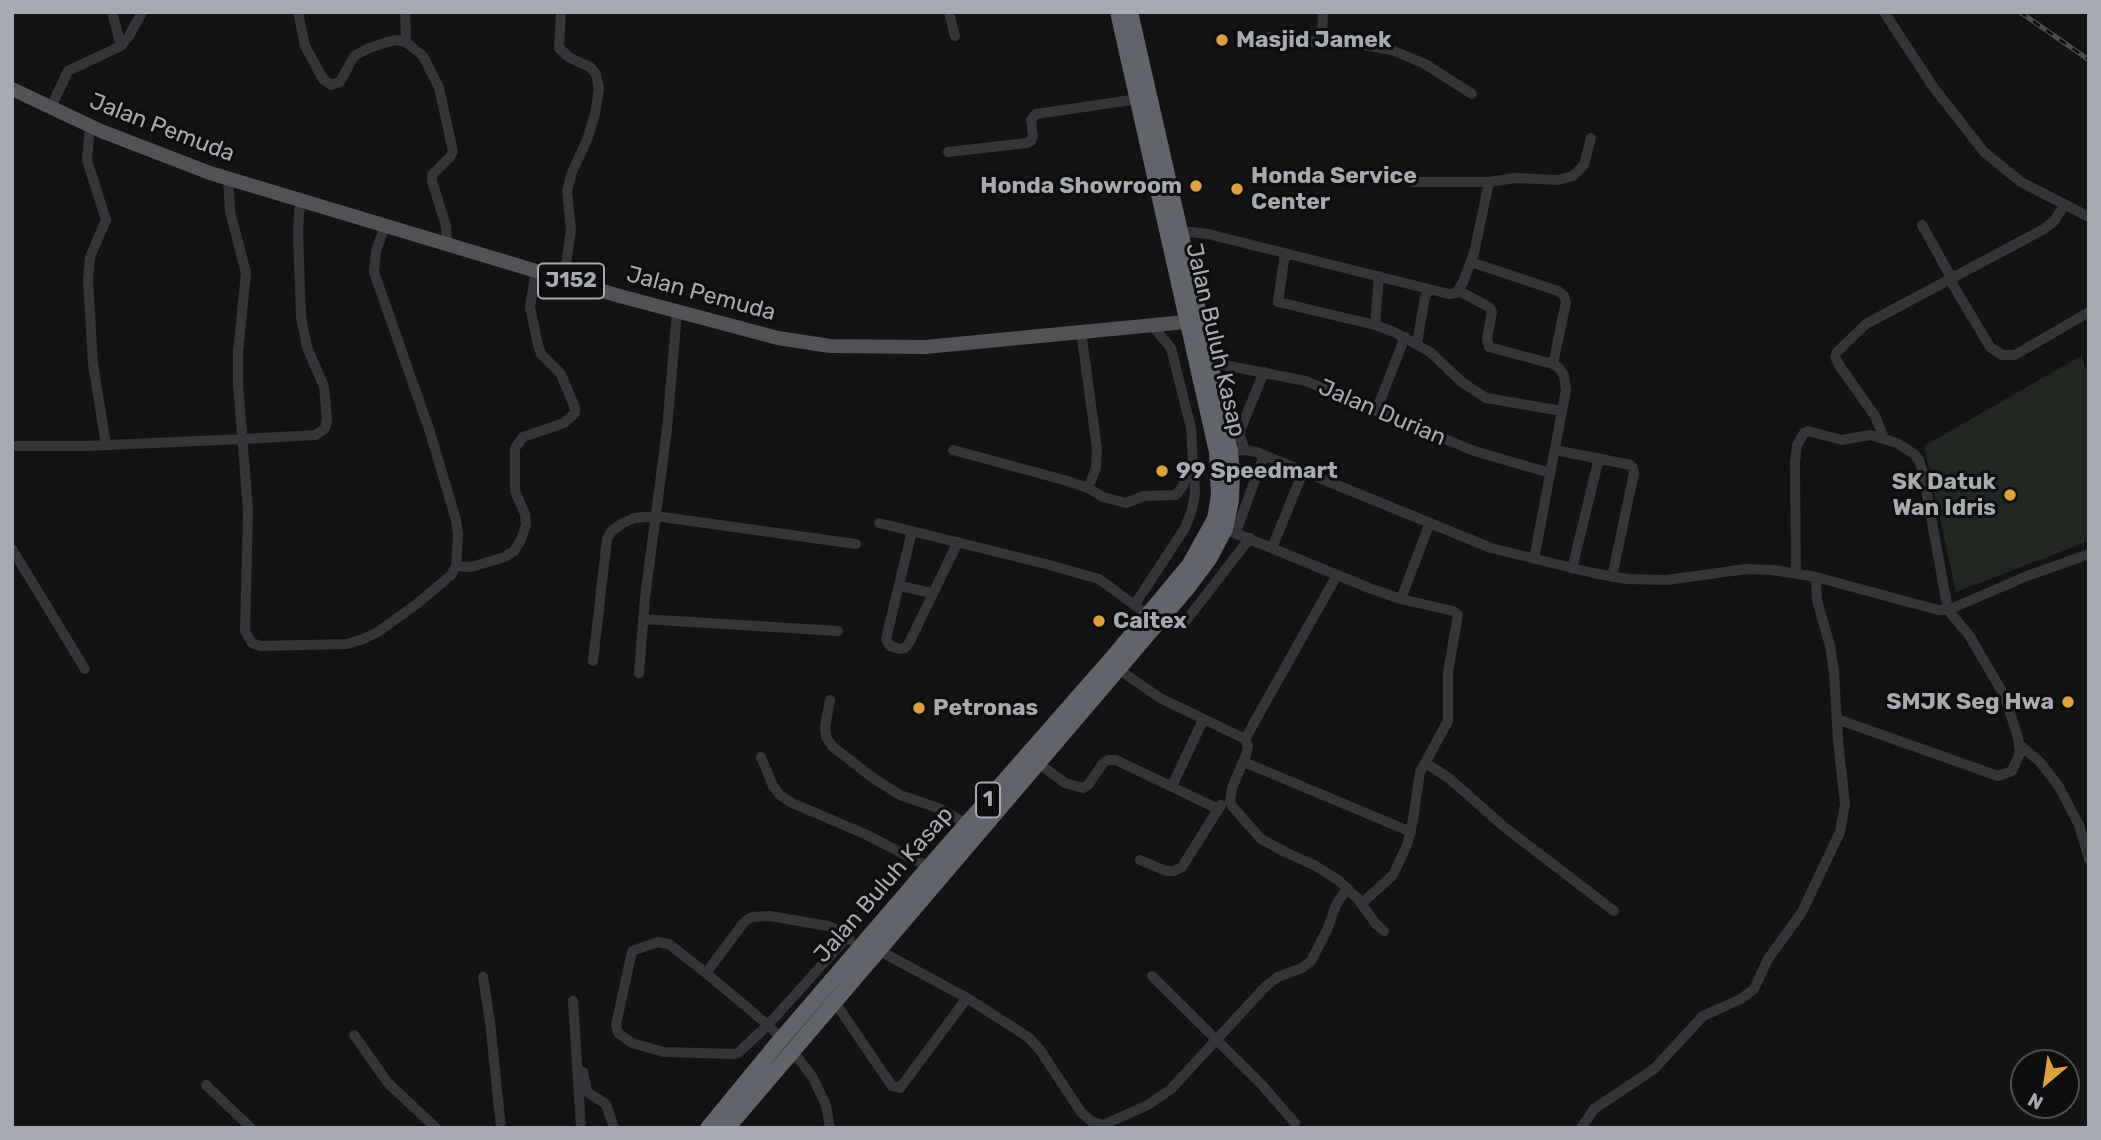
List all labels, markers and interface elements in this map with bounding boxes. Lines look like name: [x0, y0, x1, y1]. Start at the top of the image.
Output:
place label: Masjid Jamek: [1236, 26, 1391, 54]
marker: Masjid Jamek: [1214, 32, 1230, 48]
street label: Jalan Pemuda: [86, 88, 238, 168]
place label: Honda Service Center: [1251, 162, 1417, 216]
place label: Honda Showroom: [980, 172, 1182, 200]
marker: Honda Showroom: [1188, 178, 1204, 194]
marker: Honda Service Center: [1229, 181, 1245, 197]
street label: Jalan Buluh Kasap: [1179, 241, 1251, 439]
street label: Jalan Pemuda: [623, 261, 779, 327]
road number: J152: [538, 264, 604, 298]
street label: Jalan Durian: [1314, 374, 1450, 452]
place label: 99 Speedmart: [1176, 457, 1338, 485]
marker: 99 Speedmart: [1154, 463, 1170, 479]
place label: SK Datuk Wan Idris: [1892, 468, 1996, 522]
marker: SK Datuk Wan Idris: [2002, 487, 2018, 503]
place label: Caltex: [1113, 607, 1187, 635]
marker: Caltex: [1091, 613, 1107, 629]
place label: SMJK Seg Hwa: [1886, 688, 2054, 716]
place label: Petronas: [933, 694, 1038, 722]
marker: SMJK Seg Hwa: [2060, 694, 2076, 710]
marker: Petronas: [911, 700, 927, 716]
road number: 1: [976, 782, 1000, 818]
street label: Jalan Buluh Kasap: [809, 801, 959, 969]
north arrow: [2010, 1049, 2080, 1119]
text: N: [2024, 1088, 2047, 1114]

